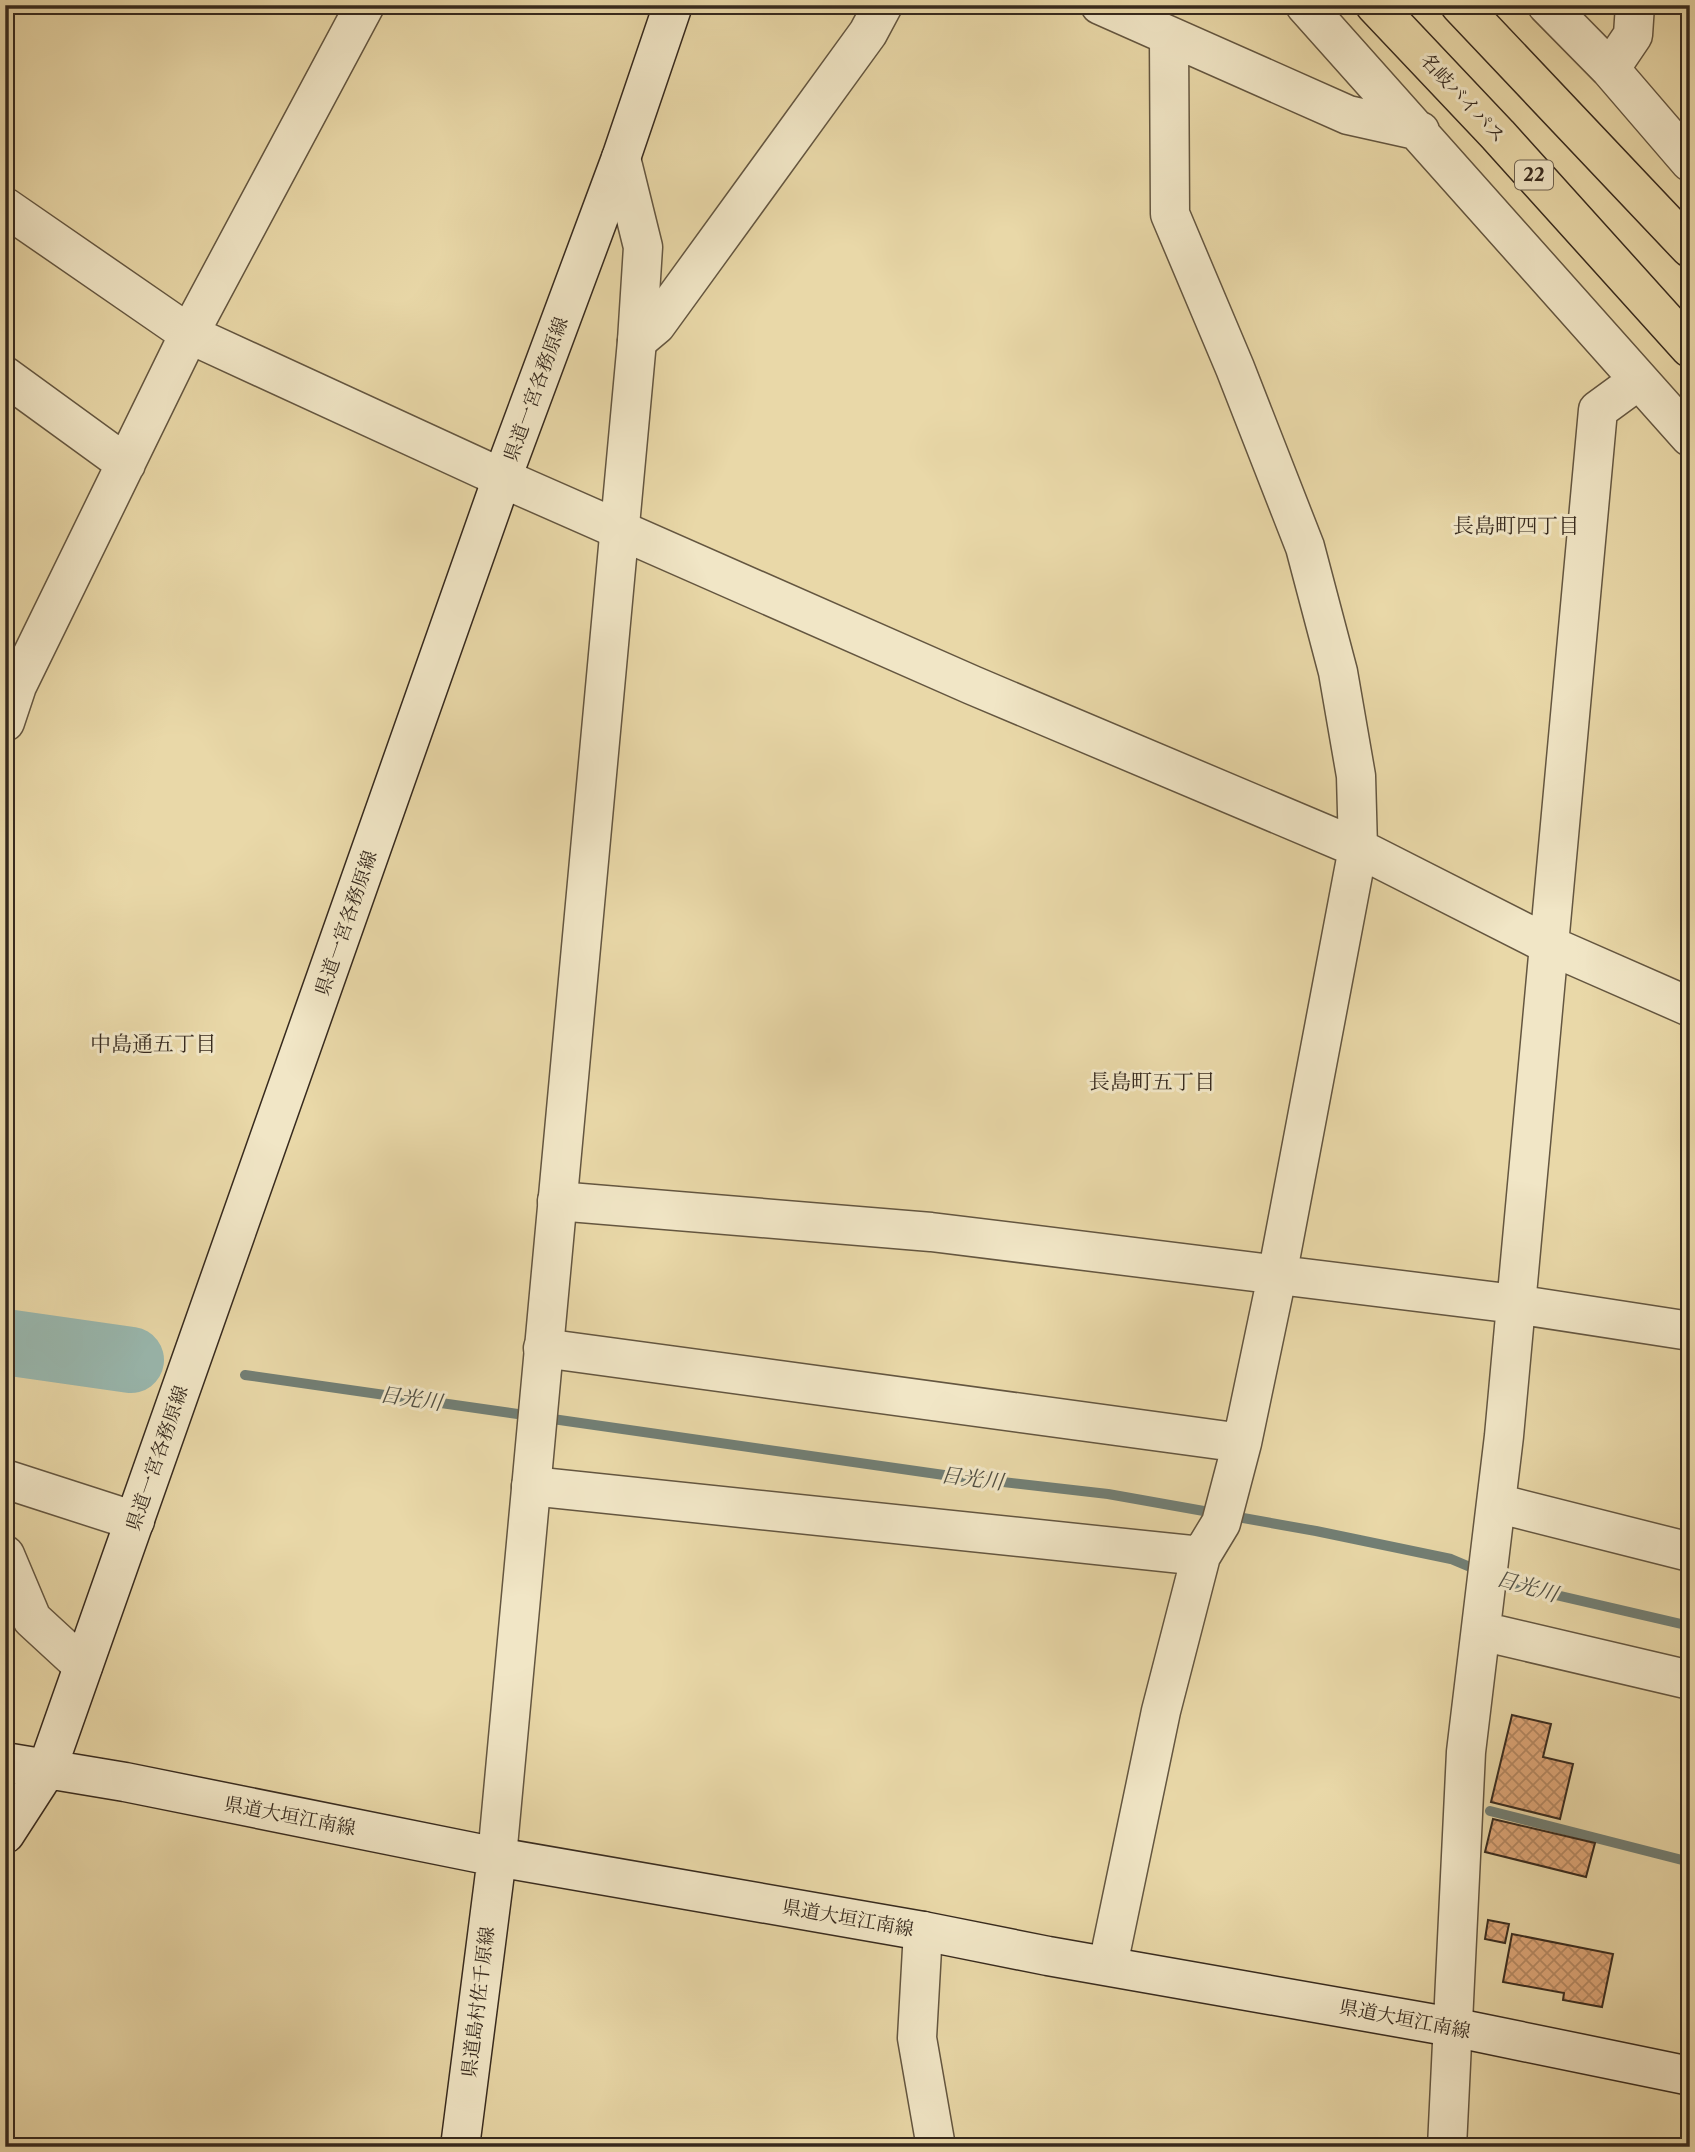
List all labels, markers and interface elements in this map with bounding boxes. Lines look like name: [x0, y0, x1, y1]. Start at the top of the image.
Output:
street label: 名岐バイパス: [1416, 49, 1510, 147]
road number: 22: [1515, 160, 1553, 190]
street label: 県道一宮各務原線: [499, 314, 573, 464]
district label: 長島町四丁目: [1453, 513, 1579, 538]
street label: 県道一宮各務原線: [310, 847, 382, 999]
district label: 中島通五丁目: [90, 1031, 216, 1056]
district label: 長島町五丁目: [1089, 1069, 1215, 1094]
water label: 日光川: [378, 1381, 446, 1415]
street label: 県道一宮各務原線: [121, 1382, 193, 1534]
water label: 日光川: [939, 1462, 1007, 1494]
water label: 日光川: [1493, 1565, 1563, 1607]
street label: 県道大垣江南線: [223, 1792, 357, 1840]
street label: 県道大垣江南線: [781, 1895, 915, 1941]
street label: 県道島村佐千原線: [457, 1925, 499, 2079]
street label: 県道大垣江南線: [1338, 1995, 1472, 2043]

